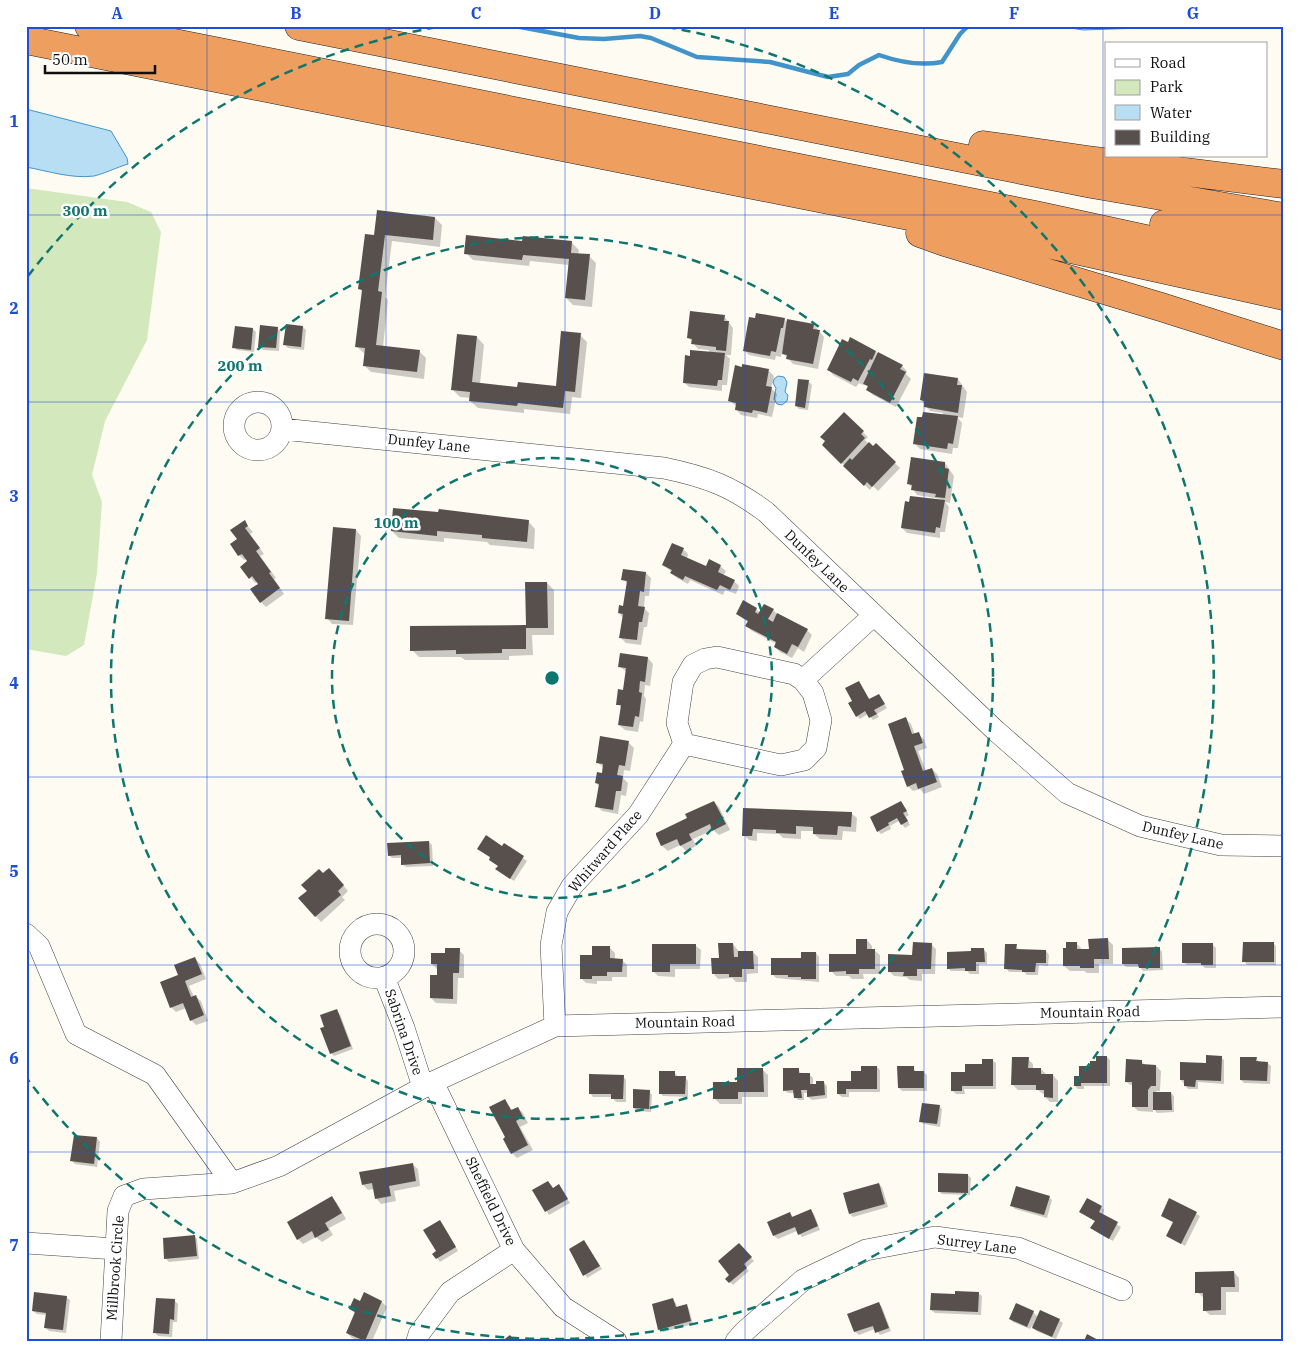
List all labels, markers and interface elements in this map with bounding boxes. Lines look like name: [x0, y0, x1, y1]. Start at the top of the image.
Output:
text: A: [111, 3, 123, 23]
text: B: [290, 3, 302, 23]
text: C: [471, 3, 481, 23]
text: D: [649, 3, 661, 23]
text: E: [829, 3, 839, 23]
text: F: [1009, 3, 1019, 23]
text: G: [1187, 3, 1199, 23]
scale bar: [45, 42, 155, 74]
legend: [1105, 42, 1268, 158]
text: 50 m: [52, 50, 88, 69]
text: Road: [1150, 53, 1186, 72]
text: Park: [1150, 77, 1183, 96]
text: Water: [1150, 103, 1192, 122]
text: 1: [9, 111, 19, 131]
text: Building: [1150, 127, 1210, 146]
text: 300 m: [62, 201, 108, 220]
text: 2: [9, 298, 19, 318]
text: 200 m: [217, 356, 263, 375]
street label: Dunfey Lane: [387, 430, 471, 456]
text: 3: [9, 486, 19, 506]
text: 100 m: [373, 513, 419, 532]
street label: Dunfey Lane: [781, 526, 853, 596]
centre of rings: [543, 669, 561, 687]
text: 4: [9, 673, 19, 693]
street label: Whitward Place: [564, 806, 646, 896]
street label: Dunfey Lane: [1141, 817, 1225, 853]
text: 5: [9, 861, 19, 881]
street label: Sabrina Drive: [381, 987, 427, 1077]
street label: Mountain Road: [1040, 1002, 1141, 1022]
street label: Mountain Road: [635, 1012, 736, 1032]
text: 6: [9, 1048, 19, 1068]
street label: Sheffield Drive: [462, 1153, 520, 1249]
street label: Millbrook Circle: [102, 1215, 128, 1321]
street label: Surrey Lane: [936, 1230, 1018, 1258]
text: 7: [9, 1235, 19, 1255]

